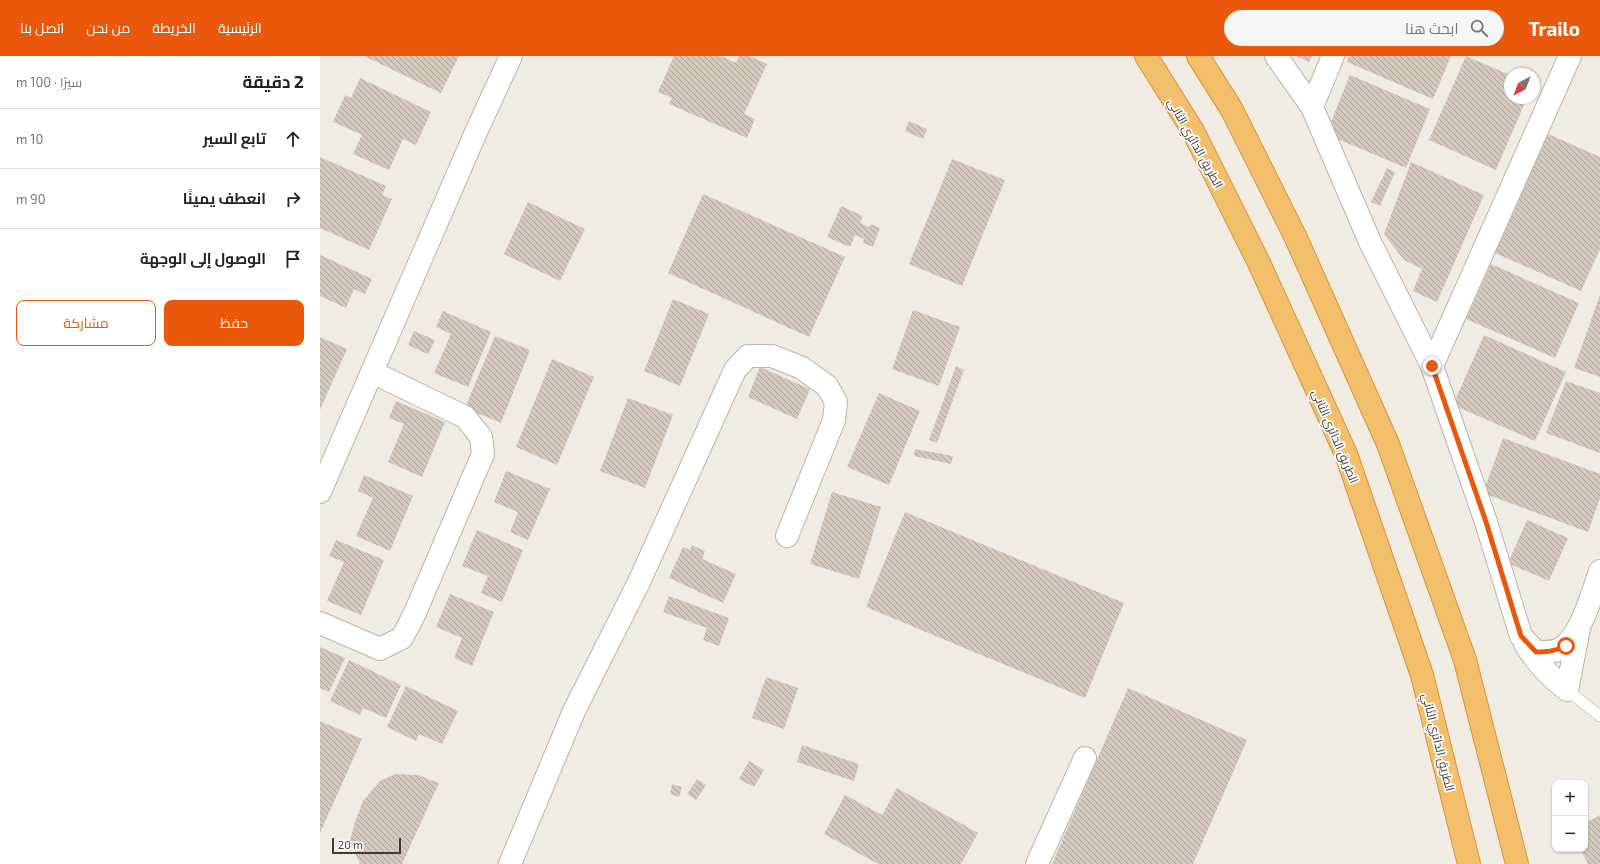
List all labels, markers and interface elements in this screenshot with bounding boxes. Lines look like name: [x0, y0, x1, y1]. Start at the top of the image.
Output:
search box: [1224, 10, 1504, 46]
icon: search: [1468, 17, 1490, 39]
text: Trailo: [1528, 17, 1580, 40]
text: اتصل بنا: [20, 19, 64, 36]
text: من نحن: [86, 19, 130, 36]
text: الخريطة: [152, 19, 196, 36]
text: الرئيسية: [218, 19, 262, 36]
text: ابحث هنا: [1405, 19, 1458, 37]
north arrow: [1504, 68, 1540, 104]
text: 2 دقيقة: [242, 71, 304, 91]
text: سيرًا · 100 m: [16, 74, 82, 90]
street label: الطريق الدائري الثاني: [1162, 96, 1226, 192]
icon: ahead: [282, 128, 304, 150]
text: تابع السير: [203, 129, 266, 147]
text: 10 m: [16, 131, 43, 147]
icon: right: [282, 188, 304, 210]
text: انعطف يمينًا: [183, 189, 266, 207]
text: 90 m: [16, 191, 46, 207]
icon: arrive: [282, 248, 304, 270]
text: الوصول إلى الوجهة: [140, 249, 266, 267]
button: مشاركة: [16, 300, 156, 346]
button: حفظ: [164, 300, 304, 346]
route end: [1423, 357, 1441, 375]
street label: الطريق الدائري الثاني: [1306, 387, 1362, 487]
route start: [1557, 637, 1575, 655]
street label: الطريق الدائري الثاني: [1416, 692, 1458, 793]
map controls: [1552, 780, 1588, 852]
button: +: [1552, 780, 1588, 816]
button: −: [1552, 816, 1588, 852]
scale bar: [332, 836, 401, 855]
text: 20 m: [338, 838, 363, 851]

